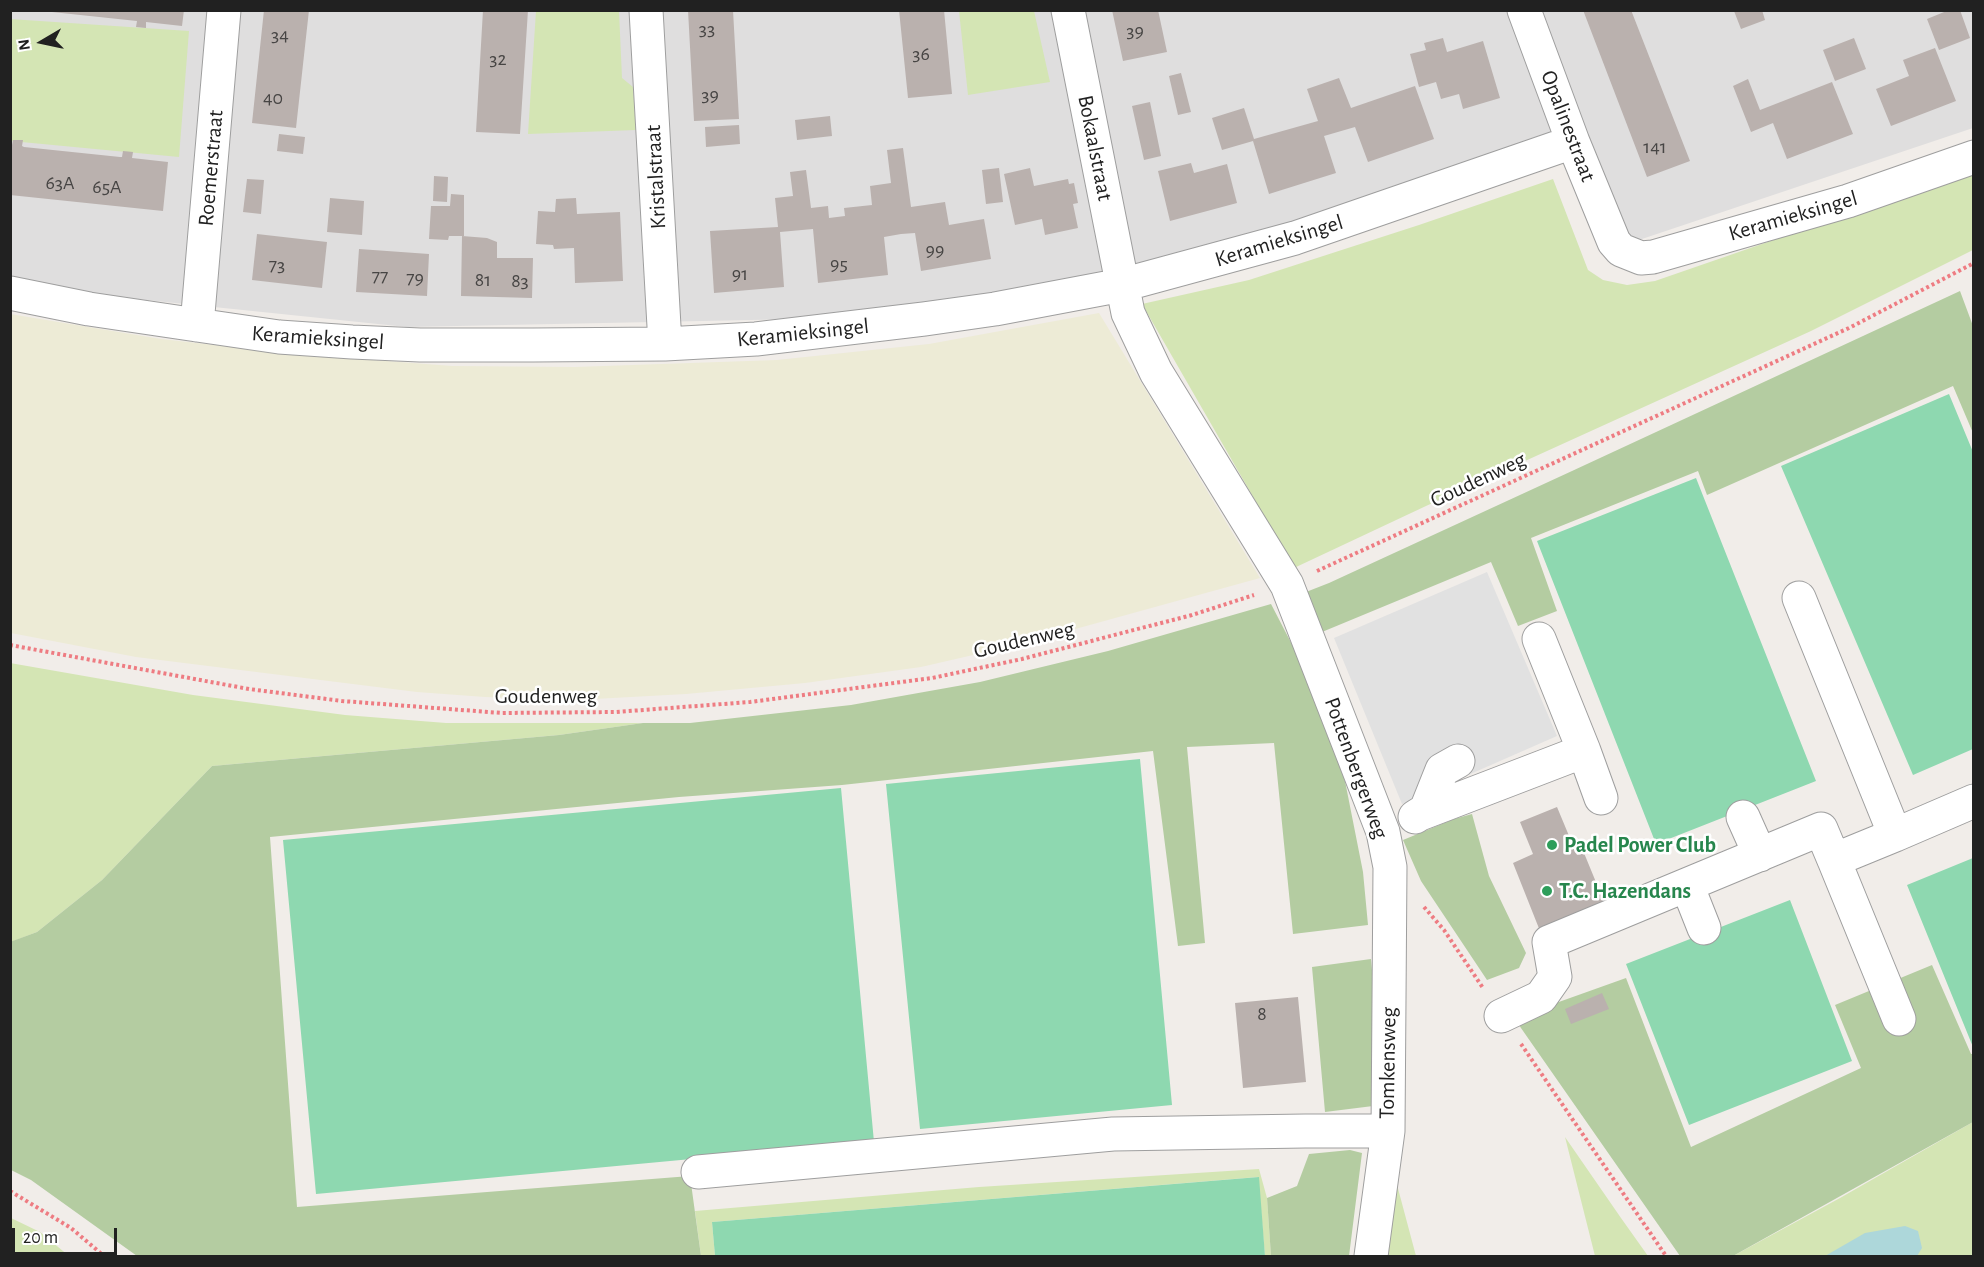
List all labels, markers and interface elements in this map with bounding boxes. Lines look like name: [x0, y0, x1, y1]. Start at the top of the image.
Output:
north arrow: [12, 12, 72, 72]
house number: 33: [699, 17, 715, 41]
house number: 39: [1126, 19, 1144, 43]
house number: 34: [271, 23, 289, 47]
text: N: [15, 38, 33, 52]
house number: 36: [912, 42, 930, 66]
house number: 32: [489, 47, 507, 71]
street label: Opalinestraat: [1535, 67, 1601, 185]
house number: 39: [701, 83, 719, 107]
house number: 40: [263, 86, 283, 110]
street label: Bokaalstraat: [1072, 93, 1118, 203]
street label: Roemerstraat: [193, 109, 229, 227]
street label: Kristalstraat: [640, 124, 672, 230]
house number: 141: [1643, 135, 1667, 159]
house number: 63A: [45, 171, 75, 195]
house number: 65A: [92, 175, 122, 199]
street label: Keramieksingel: [1726, 185, 1860, 247]
street label: Keramieksingel: [1212, 209, 1346, 273]
house number: 99: [926, 238, 944, 262]
house number: 95: [830, 252, 848, 276]
house number: 73: [269, 253, 285, 277]
house number: 91: [732, 262, 748, 286]
house number: 77: [372, 264, 388, 288]
house number: 79: [406, 266, 424, 290]
house number: 81: [475, 268, 491, 292]
house number: 83: [511, 269, 529, 293]
street label: Keramieksingel: [736, 313, 870, 353]
street label: Keramieksingel: [251, 320, 385, 356]
street label: Goudenweg: [1426, 446, 1530, 514]
street label: Goudenweg: [971, 616, 1077, 664]
street label: Goudenweg: [495, 683, 597, 709]
street label: Pottenbergerweg: [1318, 694, 1394, 842]
place label: Padel Power Club: [1564, 832, 1716, 858]
marker: Padel Power Club: [1545, 838, 1559, 852]
place label: T.C. Hazendans: [1559, 878, 1691, 904]
marker: T.C. Hazendans: [1540, 884, 1554, 898]
house number: 8: [1257, 1002, 1267, 1026]
street label: Tomkensweg: [1374, 1007, 1402, 1119]
scale bar: [15, 1216, 120, 1254]
text: 20 m: [23, 1229, 58, 1247]

